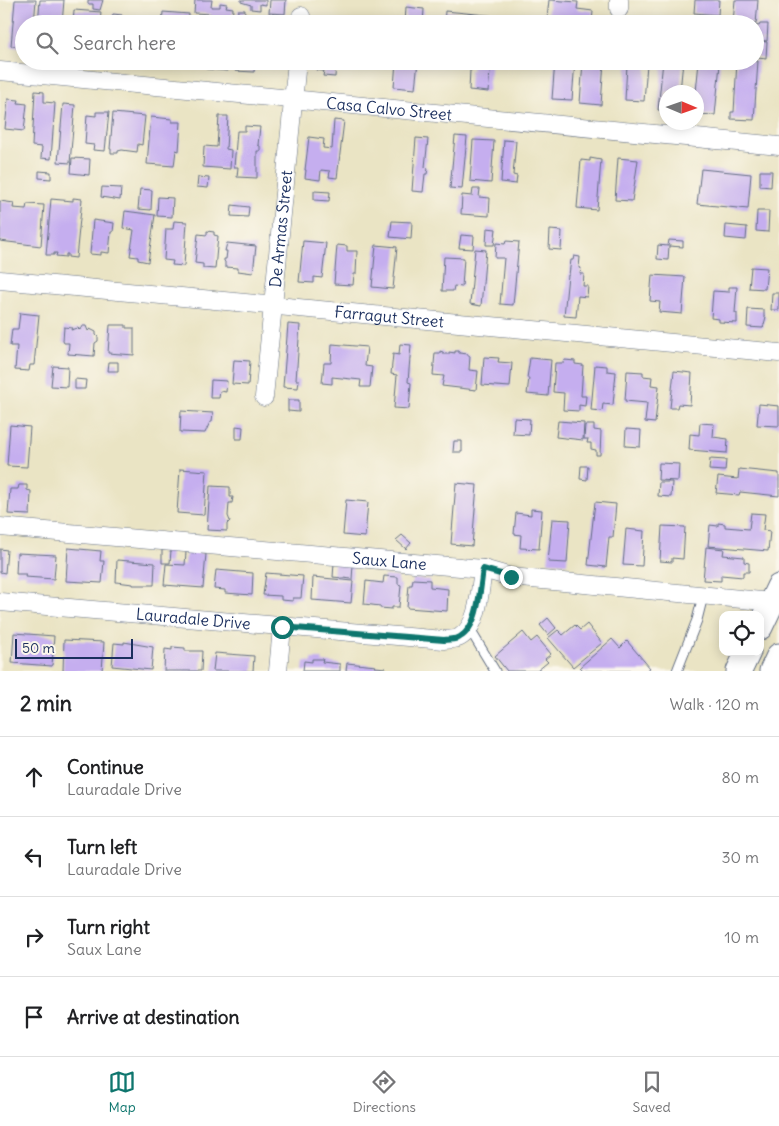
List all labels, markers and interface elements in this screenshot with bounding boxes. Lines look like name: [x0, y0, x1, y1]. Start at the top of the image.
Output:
search box: [15, 15, 764, 70]
icon: search: [33, 29, 61, 57]
text: Search here: [73, 31, 176, 55]
north arrow: [659, 85, 704, 130]
street label: Casa Calvo Street: [325, 92, 454, 125]
street label: De Armas Street: [265, 169, 296, 288]
street label: Farragut Street: [334, 301, 445, 332]
street label: Saux Lane: [351, 548, 428, 574]
route end: [500, 566, 523, 589]
street label: Lauradale Drive: [135, 604, 251, 633]
map controls: [719, 611, 764, 656]
button: locate: [719, 611, 764, 656]
route start: [271, 616, 294, 639]
scale bar: [15, 636, 132, 659]
text: 50 m: [22, 639, 55, 657]
text: 2 min: [20, 690, 72, 717]
text: Walk · 120 m: [669, 694, 759, 714]
text: Continue: [67, 755, 144, 779]
icon: ahead: [20, 763, 48, 791]
text: 80 m: [721, 767, 759, 787]
text: Lauradale Drive: [67, 779, 182, 799]
text: Turn left: [67, 835, 137, 859]
icon: left: [20, 843, 48, 871]
text: 30 m: [722, 847, 759, 867]
text: Lauradale Drive: [67, 859, 182, 879]
text: Turn right: [67, 915, 150, 939]
icon: right: [20, 923, 48, 951]
text: 10 m: [724, 927, 759, 947]
text: Saux Lane: [67, 939, 142, 959]
icon: arrive: [20, 1003, 48, 1031]
text: Arrive at destination: [67, 1005, 240, 1029]
tab: Map: [108, 1068, 136, 1116]
tab: Directions: [353, 1068, 416, 1116]
tab: Saved: [632, 1068, 671, 1116]

